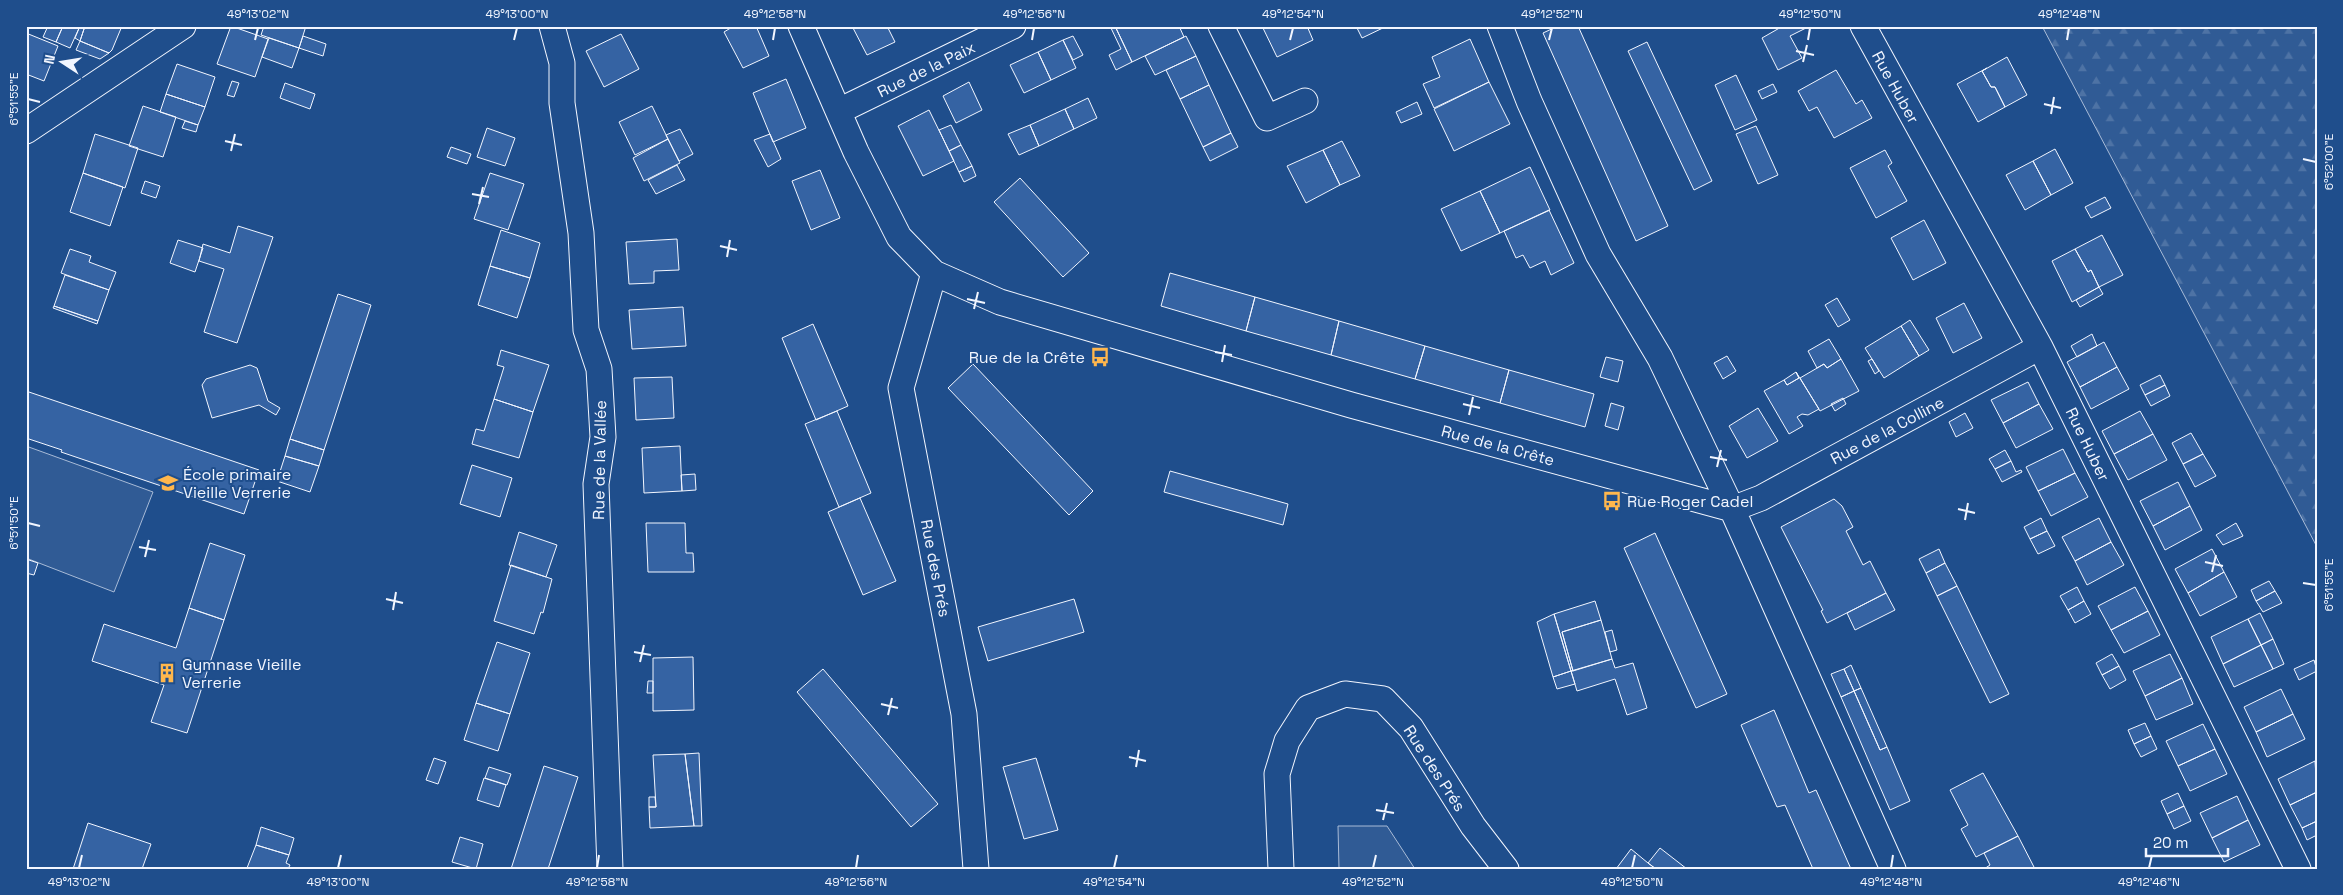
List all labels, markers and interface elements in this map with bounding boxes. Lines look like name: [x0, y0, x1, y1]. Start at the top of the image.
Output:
text: 49°13'02"N: [227, 6, 289, 22]
text: 49°13'00"N: [485, 6, 549, 22]
text: 49°12'58"N: [744, 6, 806, 22]
text: 49°12'56"N: [1003, 6, 1065, 22]
text: 49°12'54"N: [1262, 6, 1324, 22]
text: 49°12'52"N: [1521, 6, 1583, 22]
text: 49°12'50"N: [1779, 6, 1841, 22]
text: 49°12'48"N: [2038, 6, 2100, 22]
street label: Rue de la Paix: [874, 37, 979, 102]
north arrow: [38, 38, 88, 88]
street label: Rue Huber: [1867, 47, 1924, 127]
text: N: [40, 53, 59, 66]
text: 6°51'55"E: [6, 72, 22, 126]
text: 6°52'00"E: [2321, 134, 2337, 190]
bus stop icon: Rue de la Crête: [1089, 346, 1111, 368]
place label: Rue de la Crête: [969, 347, 1085, 368]
street label: Rue de la Colline: [1827, 392, 1948, 469]
street label: Rue de la Vallée: [588, 400, 611, 520]
street label: Rue Huber: [2061, 404, 2114, 485]
street label: Rue de la Crête: [1439, 420, 1557, 471]
place label: École primaire Vieille Verrerie: [183, 464, 291, 503]
school or university icon: École primaire Vieille Verrerie: [157, 472, 179, 494]
bus stop icon: Rue Roger Cadel: [1601, 490, 1623, 512]
place label: Rue Roger Cadel: [1627, 491, 1753, 512]
text: 6°51'50"E: [6, 496, 22, 550]
street label: Rue des Prés: [916, 517, 955, 619]
text: 6°51'55"E: [2321, 558, 2337, 612]
place label: Gymnase Vieille Verrerie: [182, 654, 301, 693]
building icon: Gymnase Vieille Verrerie: [156, 662, 178, 684]
street label: Rue des Prés: [1399, 721, 1470, 816]
scale bar: [2146, 825, 2228, 857]
text: 20 m: [2153, 833, 2188, 852]
text: 49°13'02"N: [48, 874, 110, 890]
text: 49°13'00"N: [306, 874, 370, 890]
text: 49°12'58"N: [566, 874, 628, 890]
text: 49°12'56"N: [825, 874, 887, 890]
text: 49°12'54"N: [1083, 874, 1145, 890]
text: 49°12'52"N: [1342, 874, 1404, 890]
text: 49°12'50"N: [1601, 874, 1663, 890]
text: 49°12'48"N: [1860, 874, 1922, 890]
text: 49°12'46"N: [2118, 874, 2180, 890]

